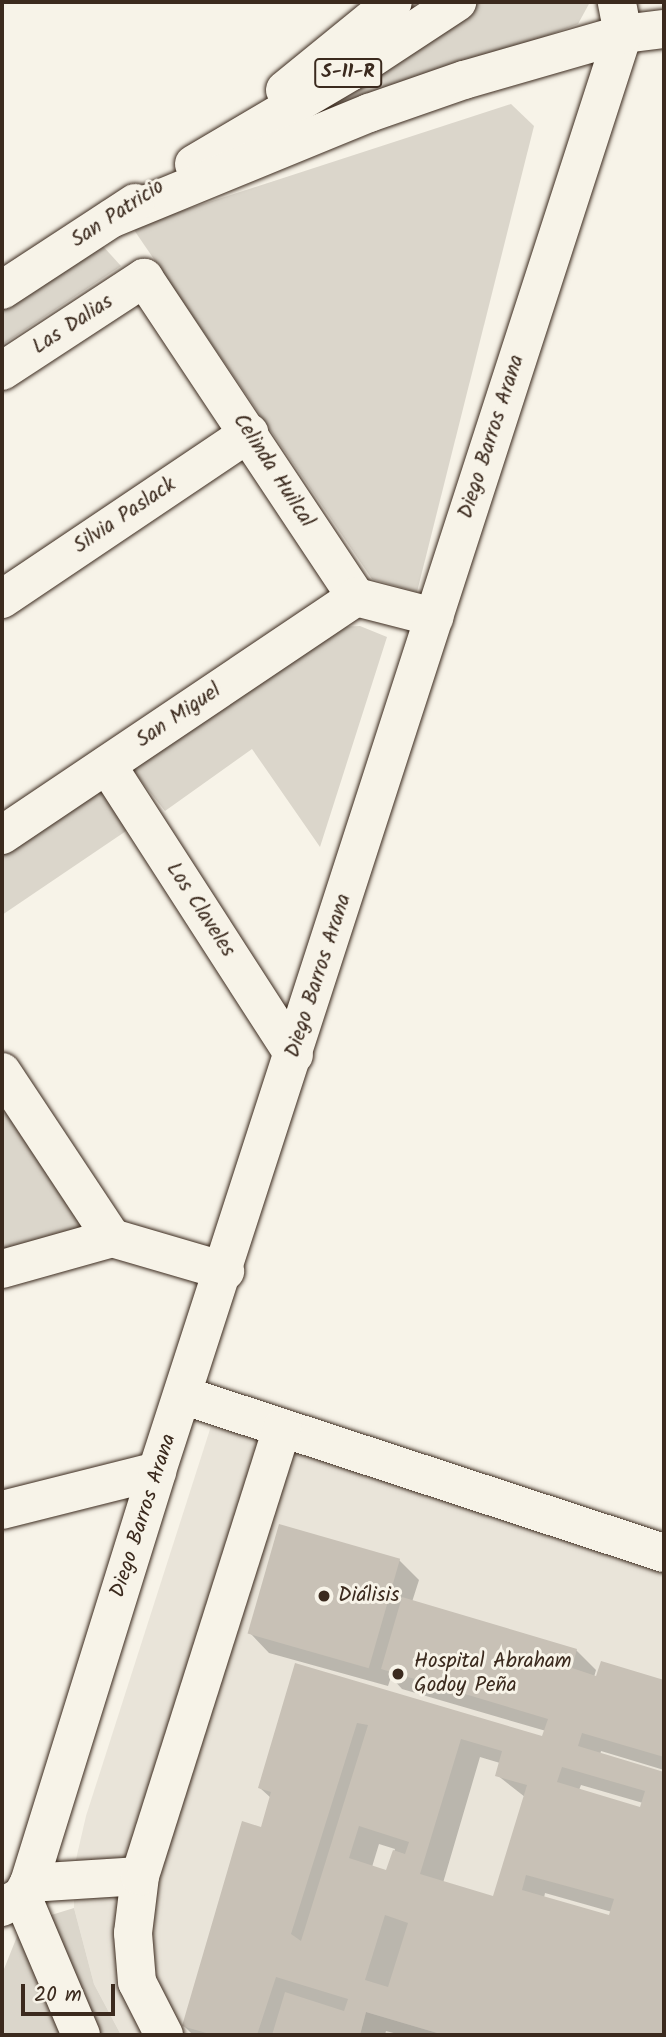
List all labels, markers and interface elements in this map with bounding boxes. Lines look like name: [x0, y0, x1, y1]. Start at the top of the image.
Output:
road number: S-11-R: [313, 58, 383, 88]
street label: San Patricio: [67, 175, 169, 253]
street label: Las Dalias: [28, 290, 118, 360]
street label: Diego Barros Arana: [454, 352, 530, 522]
street label: Celinda Huilcal: [227, 409, 319, 533]
street label: Silvia Paslack: [69, 473, 181, 559]
street label: San Miguel: [132, 678, 226, 754]
street label: Los Claveles: [160, 858, 240, 962]
street label: Diego Barros Arana: [281, 891, 357, 1061]
street label: Diego Barros Arana: [106, 1431, 182, 1601]
place label: Diálisis: [338, 1583, 399, 1609]
marker: Diálisis: [316, 1588, 332, 1604]
place label: Hospital Abraham Godoy Peña: [414, 1649, 572, 1699]
marker: Hospital Abraham Godoy Peña: [388, 1664, 408, 1684]
scale bar: [24, 1970, 119, 2014]
text: 20 m: [34, 1979, 82, 2012]

